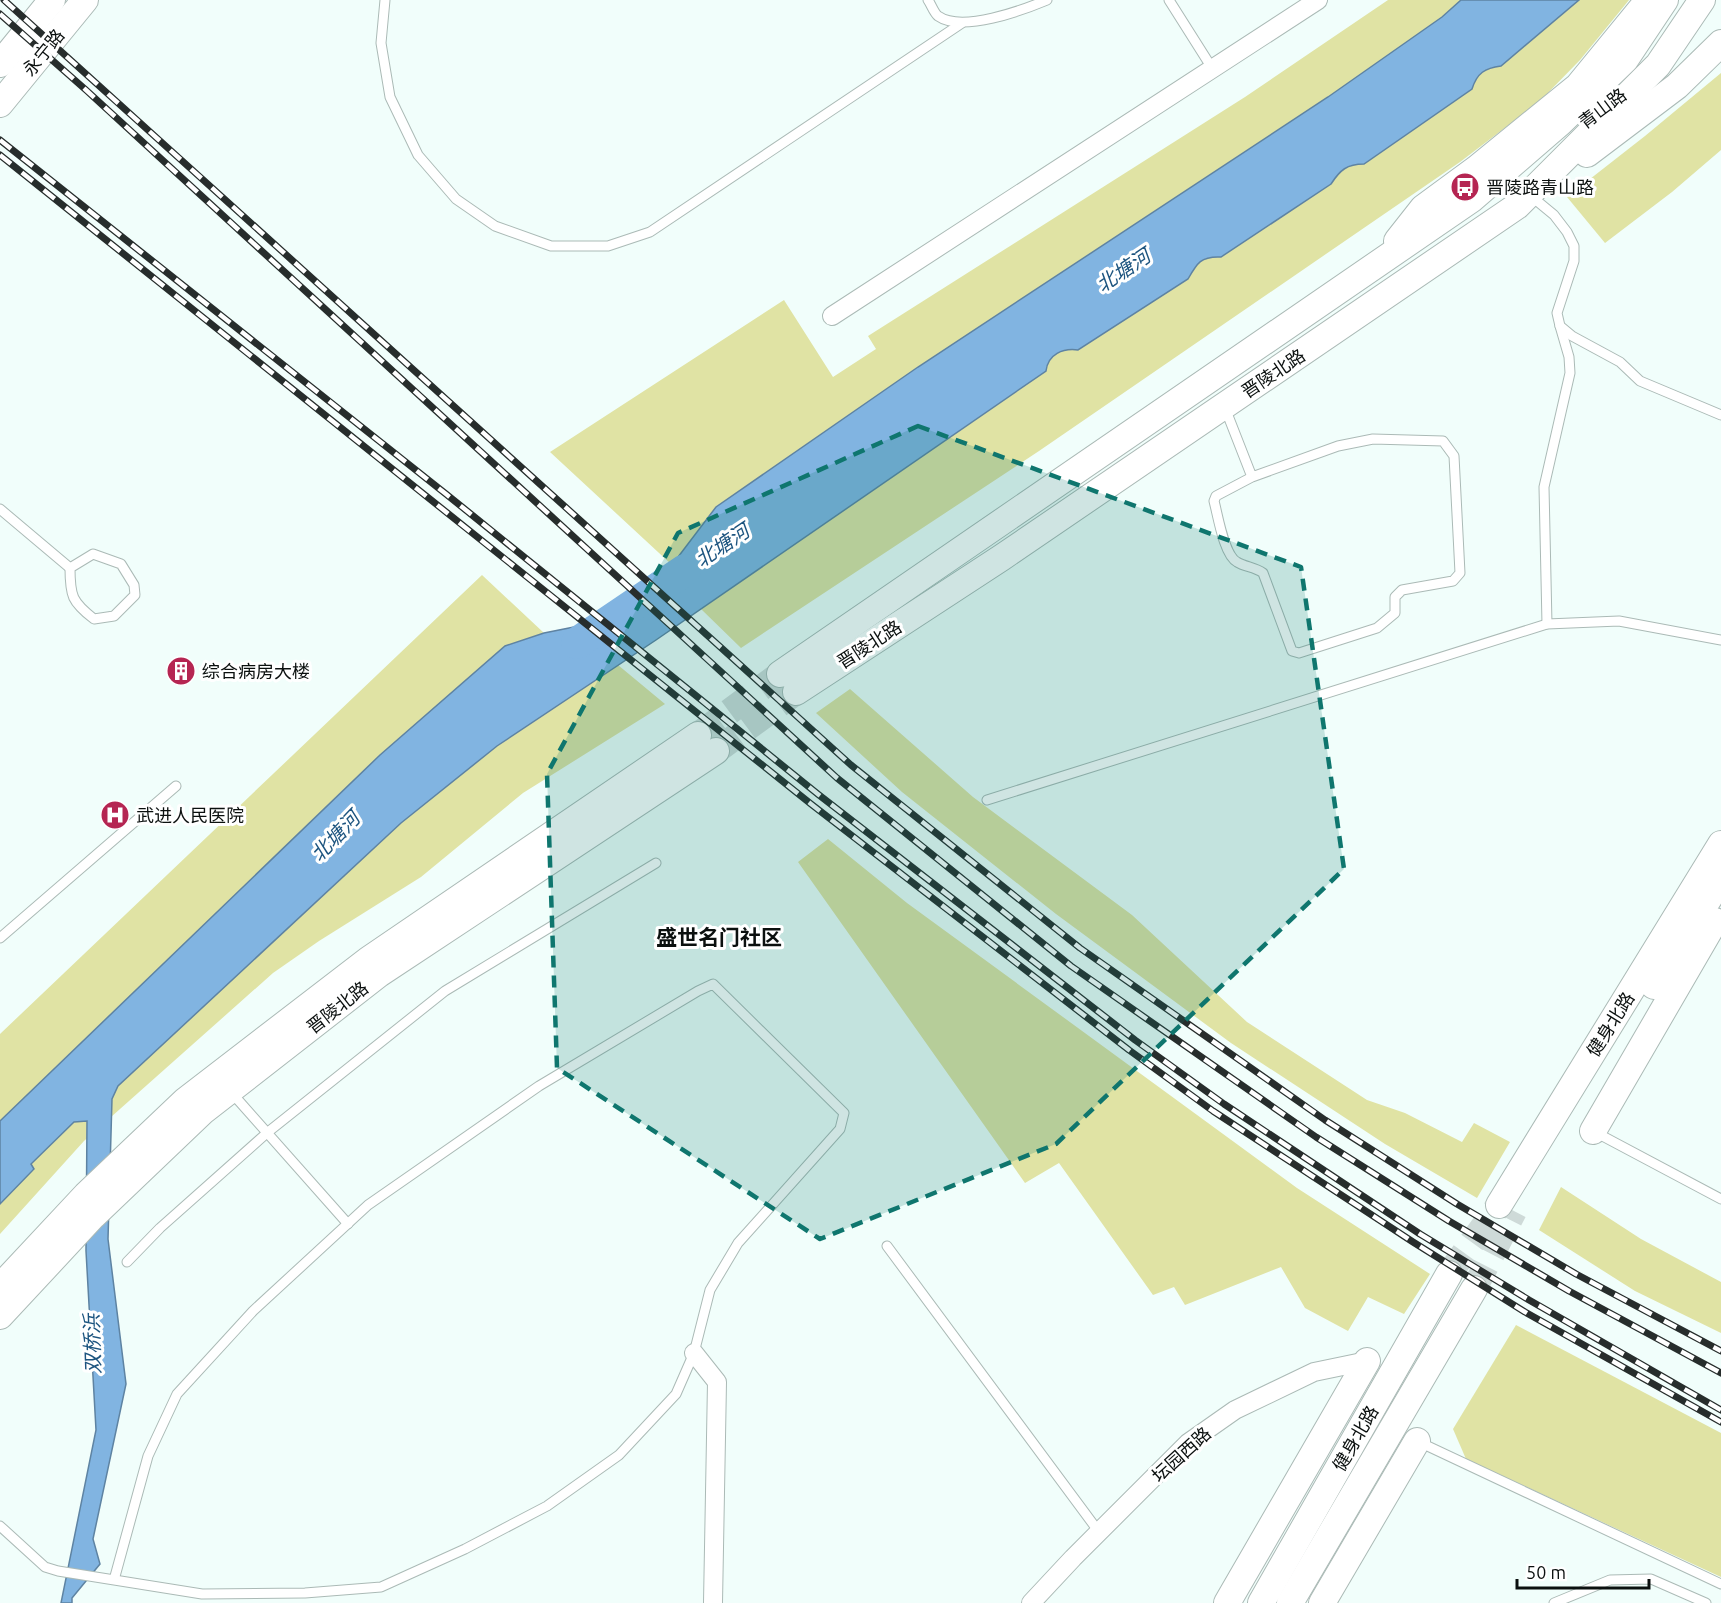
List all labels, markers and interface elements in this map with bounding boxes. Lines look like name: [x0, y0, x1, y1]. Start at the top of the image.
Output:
street label: 永宁路: [18, 25, 68, 79]
street label: 青山路: [1574, 84, 1630, 132]
bus stop icon: 晋陵路青山路: [1449, 171, 1481, 203]
place label: 晋陵路青山路: [1486, 177, 1594, 197]
water label: 北塘河: [1092, 241, 1158, 296]
street label: 晋陵北路: [1238, 345, 1308, 401]
water label: 北塘河: [691, 516, 757, 571]
street label: 晋陵北路: [833, 616, 905, 672]
building icon: 综合病房大楼: [165, 655, 197, 687]
place label: 综合病房大楼: [202, 661, 310, 681]
hospital icon: 武进人民医院: [99, 799, 131, 831]
water label: 北塘河: [306, 804, 367, 866]
place label: 武进人民医院: [136, 805, 244, 825]
district label: 盛世名门社区: [656, 925, 782, 949]
street label: 晋陵北路: [302, 977, 372, 1037]
street label: 健身北路: [1582, 988, 1638, 1060]
water label: 双桥浜: [79, 1312, 105, 1374]
street label: 健身北路: [1328, 1402, 1382, 1474]
street label: 坛园西路: [1148, 1422, 1214, 1486]
scale bar: [1517, 1552, 1649, 1590]
text: 50 m: [1526, 1562, 1566, 1582]

